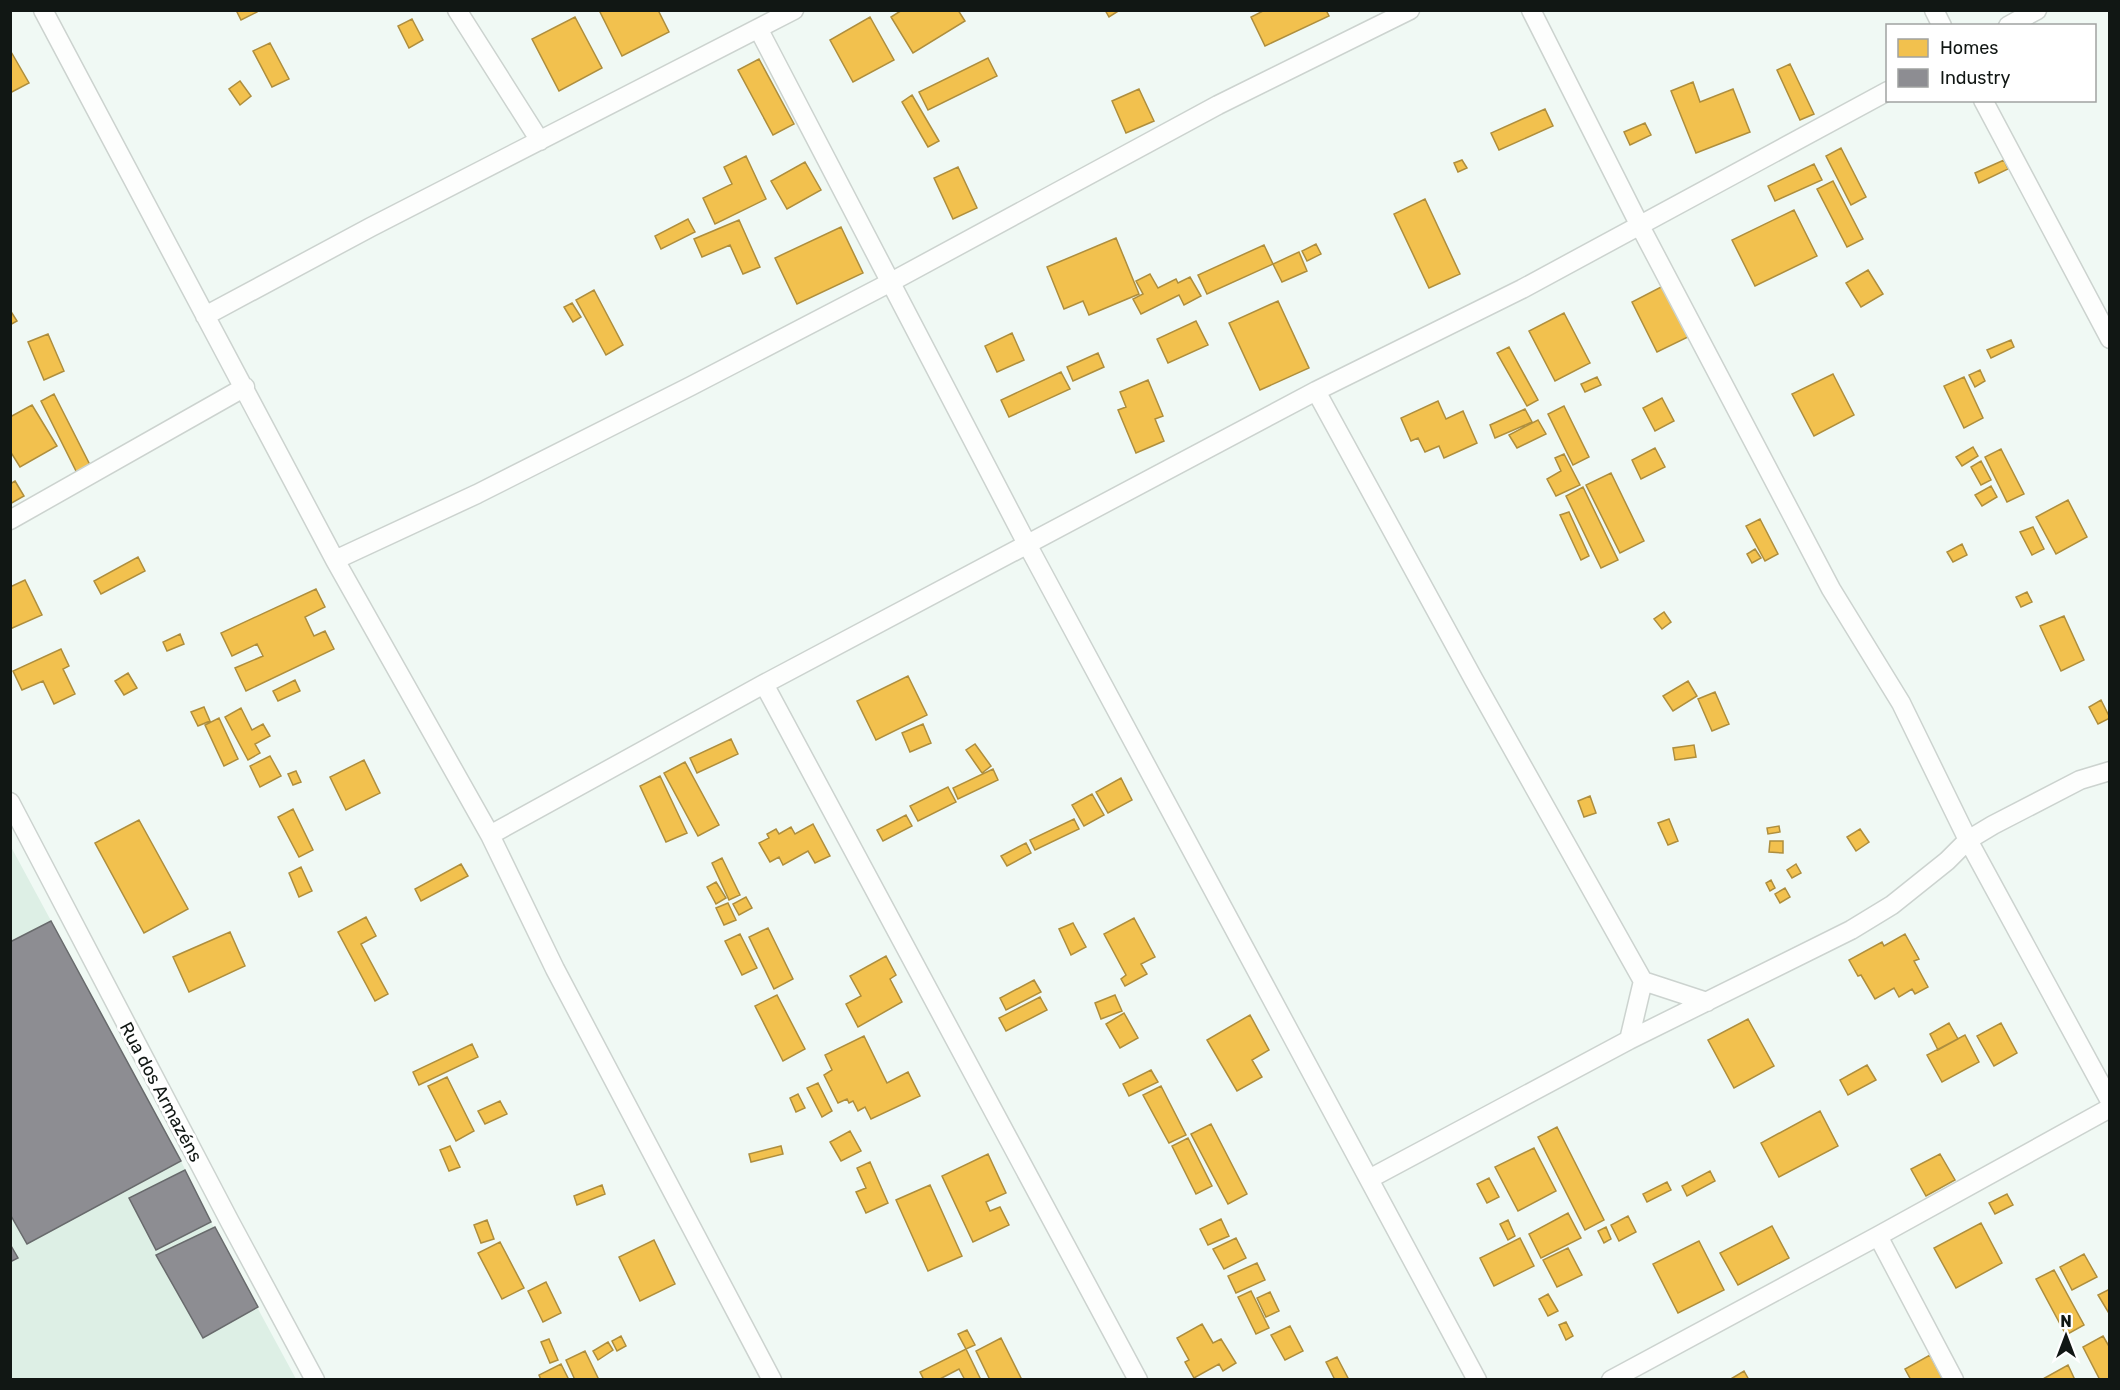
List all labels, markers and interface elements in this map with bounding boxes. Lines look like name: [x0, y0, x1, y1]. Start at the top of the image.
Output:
legend: [1886, 24, 2096, 102]
text: Homes: [1940, 37, 1998, 59]
text: Industry: [1940, 67, 2010, 89]
street label: Rua dos Armazéns: [115, 1018, 207, 1166]
north arrow: [2036, 1306, 2096, 1366]
text: N: [2060, 1312, 2072, 1331]

